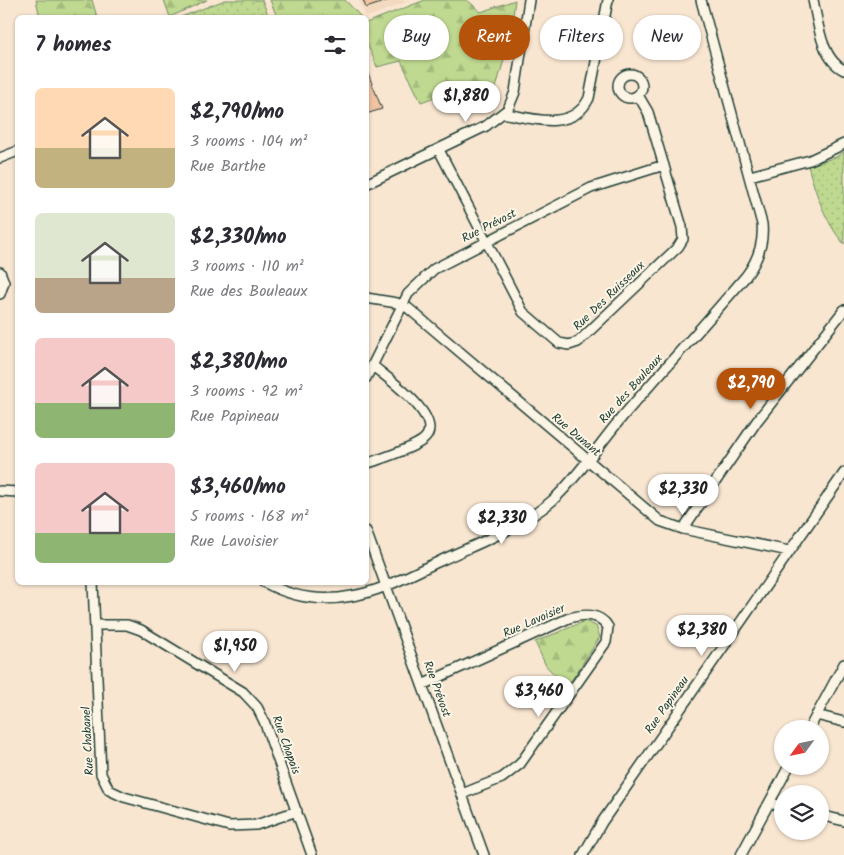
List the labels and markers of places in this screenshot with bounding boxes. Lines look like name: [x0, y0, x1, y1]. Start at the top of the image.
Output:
pin: $1,880: [425, 80, 507, 123]
pin: $2,790: [710, 368, 792, 410]
pin: $2,330: [642, 474, 724, 516]
pin: $2,330: [461, 502, 543, 545]
pin: $2,380: [661, 614, 743, 657]
pin: $1,950: [194, 630, 276, 673]
pin: $3,460: [498, 676, 580, 718]

